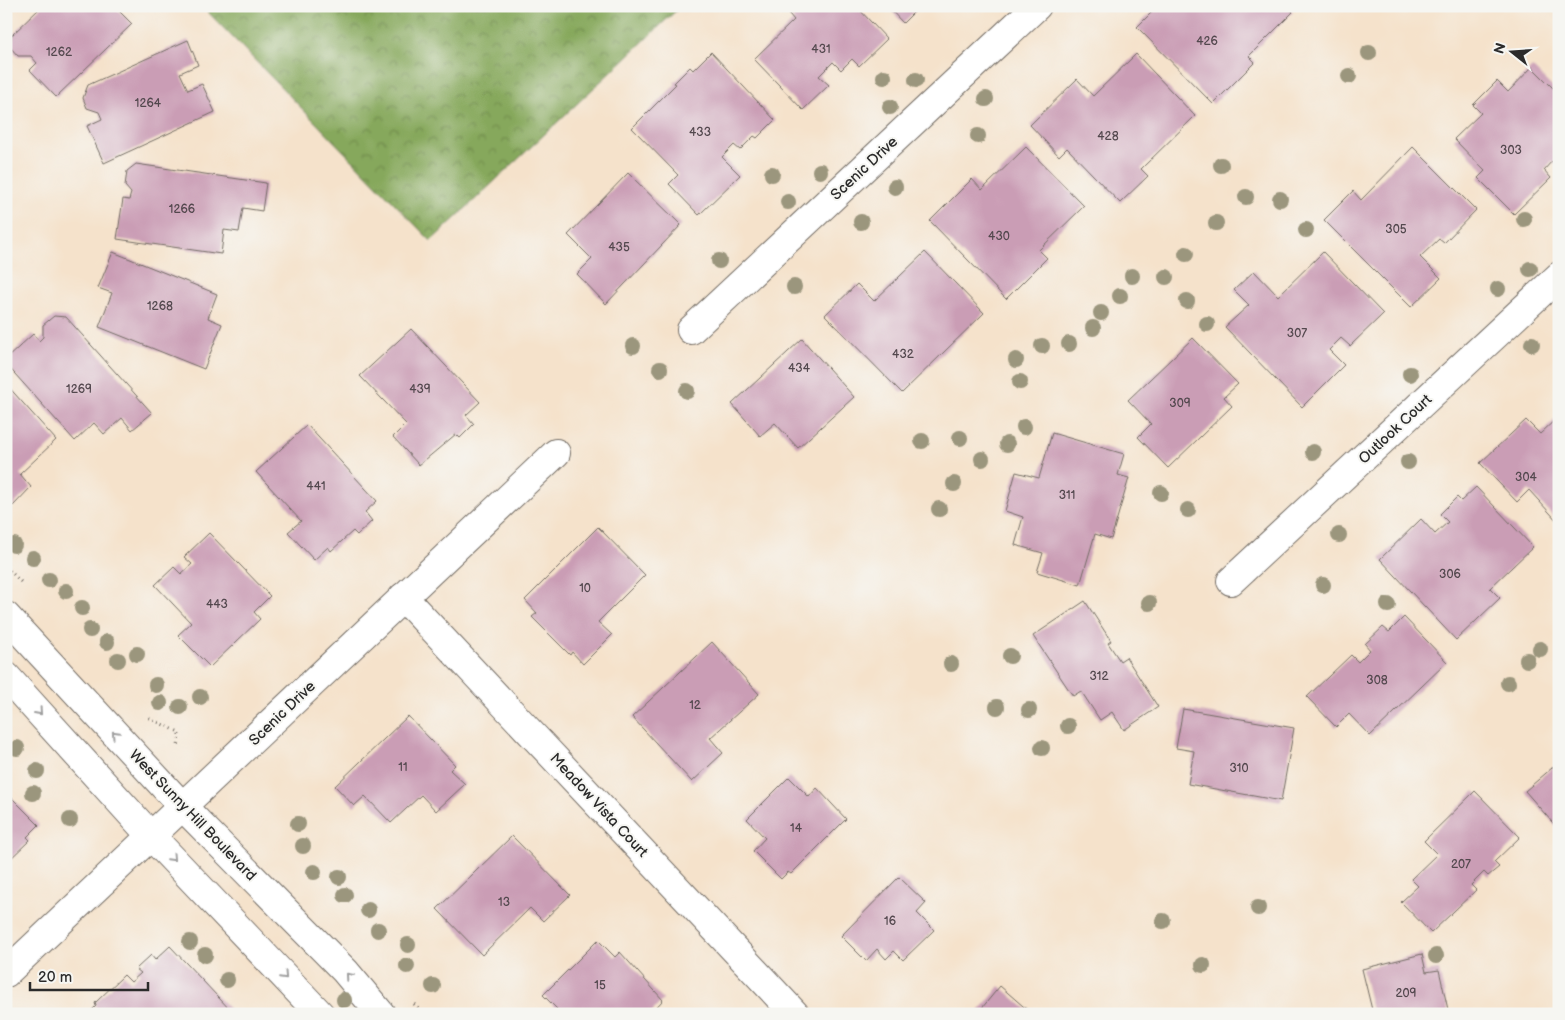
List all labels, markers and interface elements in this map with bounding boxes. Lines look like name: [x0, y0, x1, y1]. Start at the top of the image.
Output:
north arrow: [1488, 28, 1538, 78]
house number: 426: [1196, 34, 1218, 49]
text: N: [1490, 41, 1510, 56]
house number: 431: [811, 42, 831, 57]
house number: 1262: [46, 45, 72, 60]
house number: 1264: [135, 96, 162, 111]
house number: 433: [689, 125, 711, 140]
house number: 428: [1097, 129, 1119, 144]
street label: Scenic Drive: [827, 132, 902, 204]
house number: 303: [1500, 143, 1522, 158]
house number: 1266: [169, 202, 195, 217]
house number: 305: [1385, 222, 1407, 237]
house number: 430: [988, 229, 1010, 244]
house number: 435: [608, 240, 630, 255]
house number: 1268: [147, 299, 173, 314]
house number: 307: [1287, 326, 1307, 341]
house number: 432: [892, 347, 914, 362]
house number: 434: [788, 361, 811, 376]
house number: 1269: [66, 382, 92, 397]
house number: 439: [409, 382, 431, 397]
street label: Outlook Court: [1355, 390, 1436, 468]
house number: 309: [1169, 396, 1191, 411]
house number: 304: [1515, 470, 1538, 485]
house number: 441: [306, 479, 326, 494]
house number: 311: [1059, 488, 1075, 503]
house number: 306: [1439, 567, 1461, 582]
house number: 10: [579, 581, 591, 596]
house number: 443: [206, 597, 228, 612]
house number: 312: [1089, 669, 1109, 684]
house number: 308: [1366, 673, 1388, 688]
street label: Scenic Drive: [245, 677, 320, 750]
house number: 12: [689, 698, 701, 713]
one-way arrow: [33, 707, 42, 716]
one-way arrow: [112, 730, 121, 739]
street label: West Sunny Hill Boulevard: [125, 746, 260, 885]
street label: Meadow Vista Court: [545, 749, 652, 862]
house number: 11: [398, 760, 408, 775]
house number: 310: [1229, 761, 1249, 776]
house number: 14: [790, 821, 803, 836]
one-way arrow: [166, 853, 175, 862]
house number: 207: [1451, 857, 1471, 872]
house number: 13: [498, 895, 510, 910]
house number: 16: [884, 914, 896, 929]
scale bar: [30, 960, 148, 992]
text: 20 m: [38, 968, 72, 987]
one-way arrow: [278, 970, 287, 979]
one-way arrow: [346, 973, 355, 982]
house number: 15: [594, 978, 606, 993]
house number: 209: [1395, 986, 1417, 1001]

